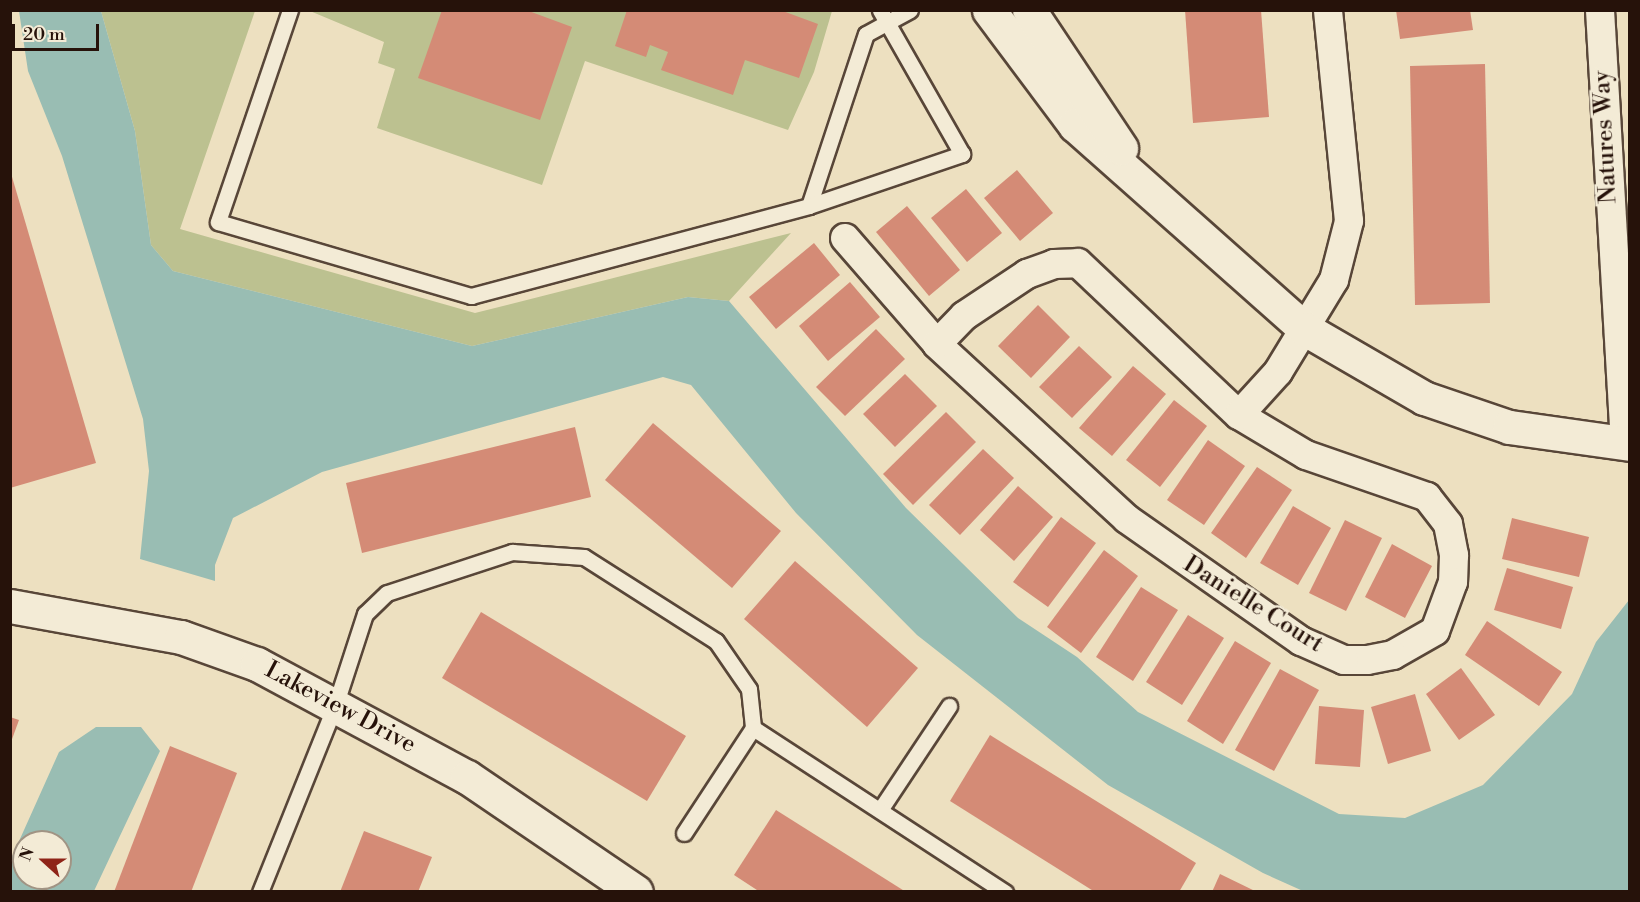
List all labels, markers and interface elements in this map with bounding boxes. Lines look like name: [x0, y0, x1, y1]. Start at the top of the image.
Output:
scale bar: [15, 12, 102, 50]
text: 20 m: [23, 23, 65, 46]
street label: Natures Way: [1588, 70, 1624, 204]
street label: Danielle Court: [1178, 551, 1328, 659]
street label: Lakeview Drive: [260, 656, 420, 760]
north arrow: [12, 830, 72, 890]
text: N: [15, 845, 39, 864]

